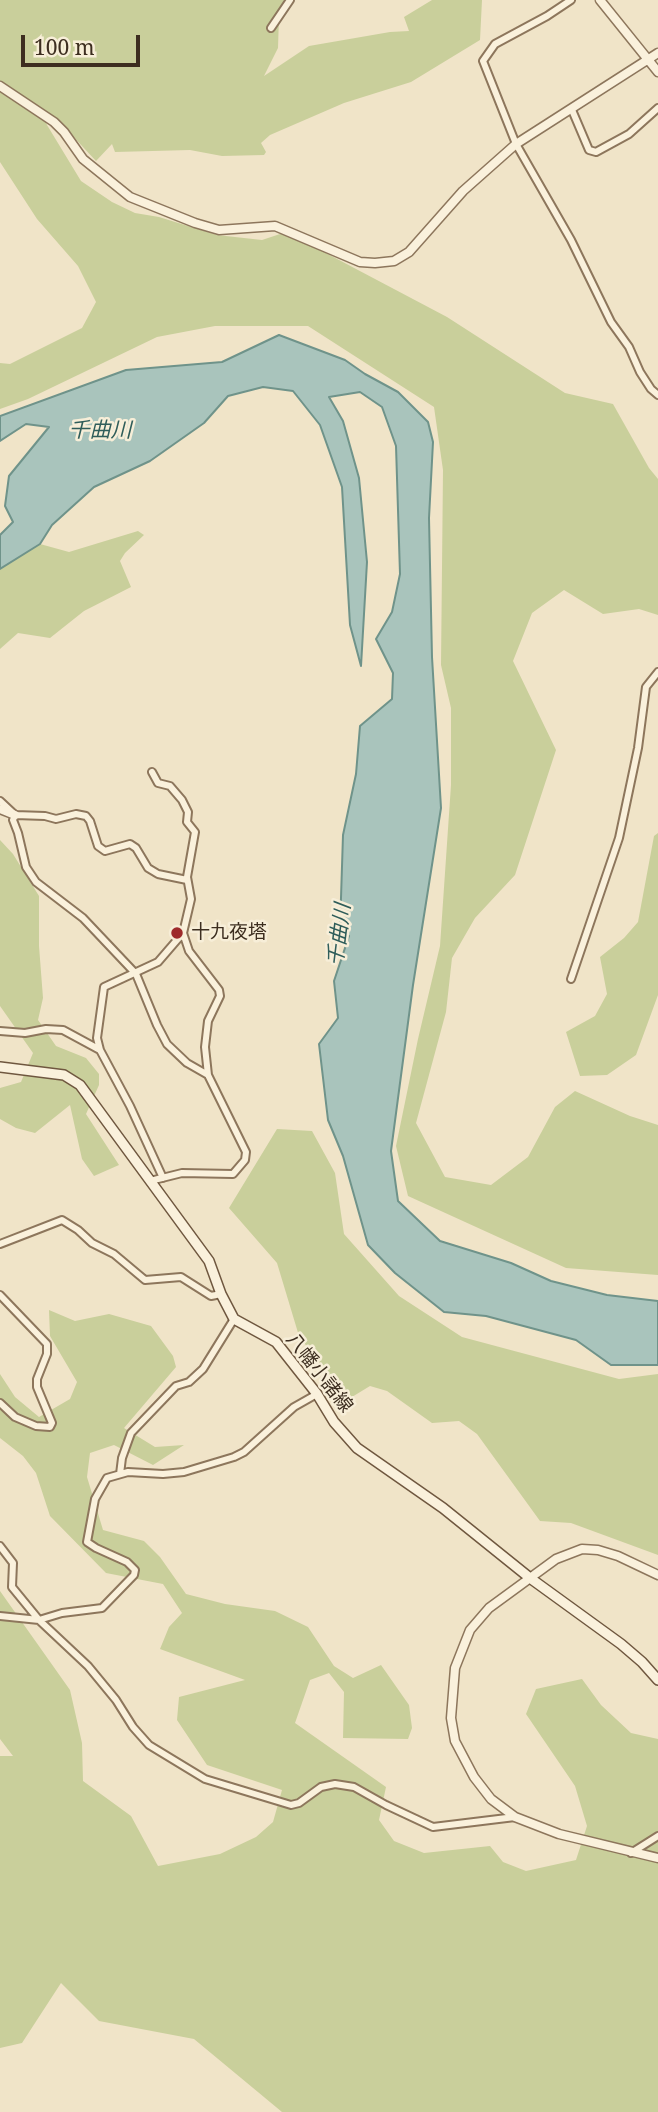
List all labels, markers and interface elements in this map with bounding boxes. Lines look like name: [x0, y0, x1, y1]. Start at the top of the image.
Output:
scale bar: [24, 21, 144, 65]
text: 100 m: [34, 33, 95, 61]
water label: 千曲川: [69, 418, 131, 444]
water label: 千曲川: [324, 902, 356, 968]
place label: 十九夜塔: [191, 922, 267, 944]
marker: 十九夜塔: [169, 925, 185, 941]
street label: 八幡小諸線: [281, 1329, 357, 1417]

